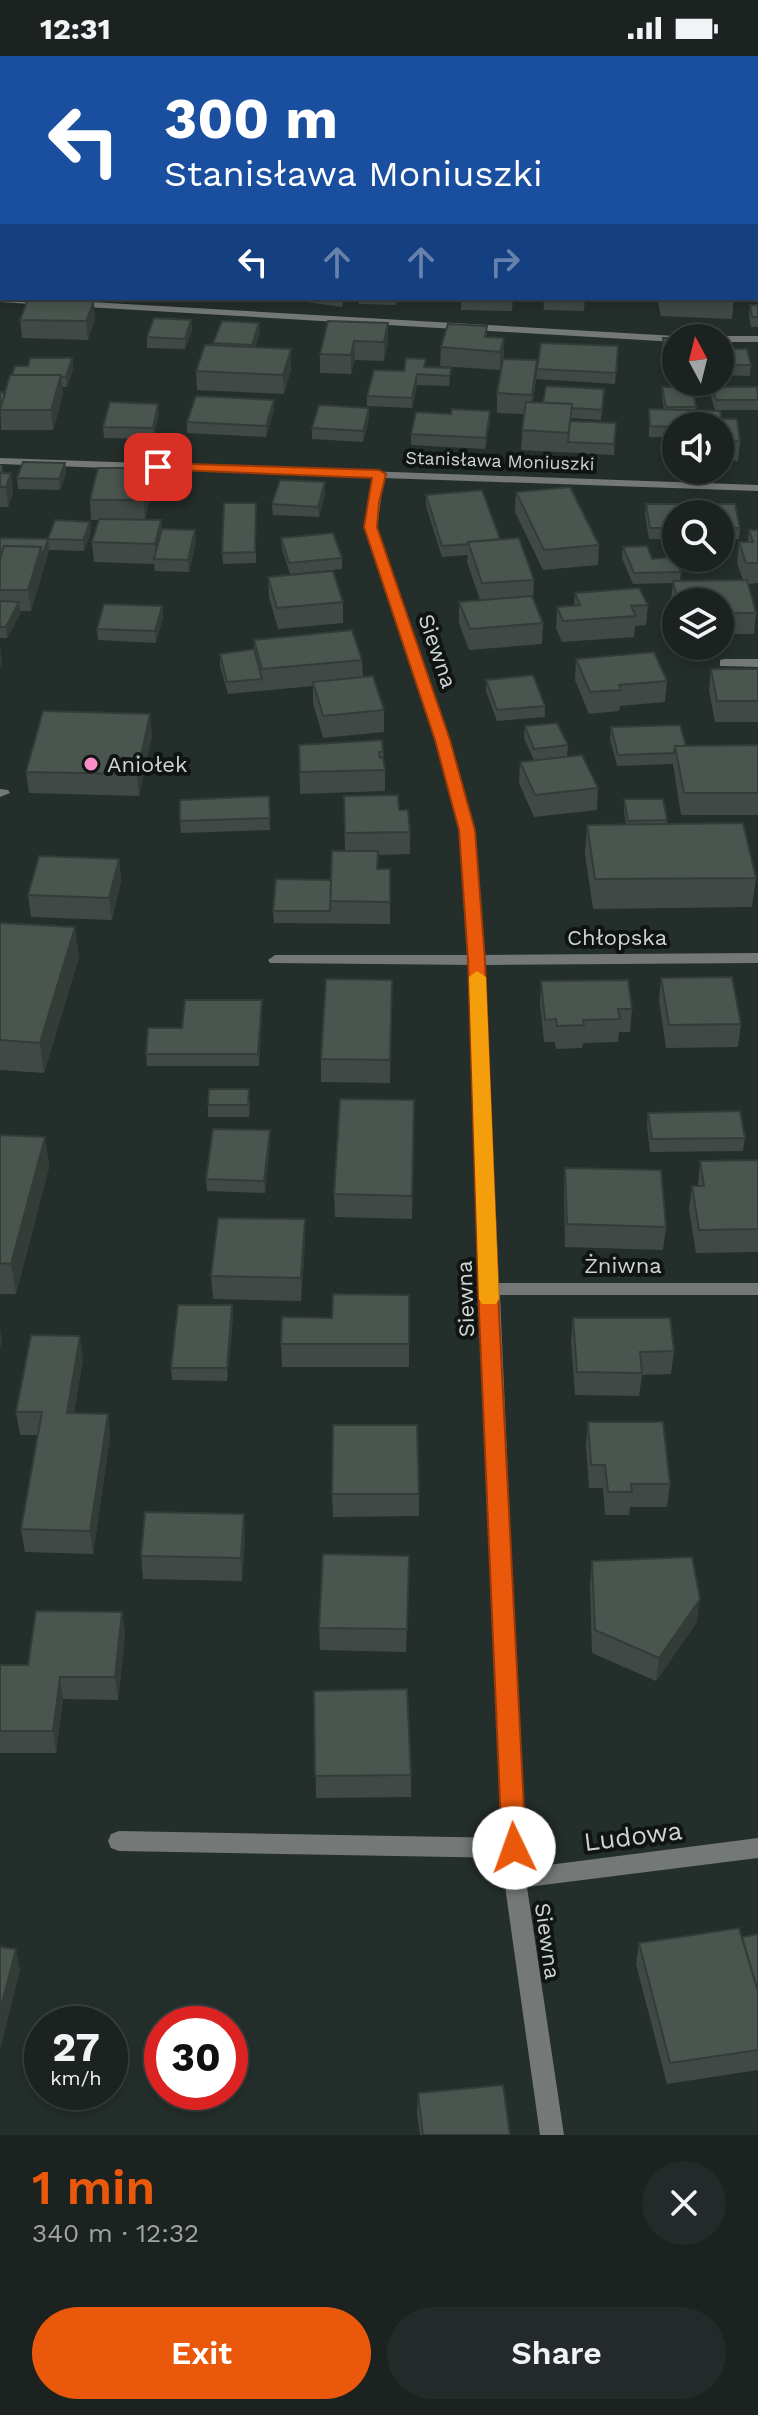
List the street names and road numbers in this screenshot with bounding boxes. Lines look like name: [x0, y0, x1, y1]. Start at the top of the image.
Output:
street label: Stanisława Moniuszki: [405, 447, 595, 474]
street label: Siewna: [413, 611, 462, 692]
street label: Chłopska: [567, 925, 667, 950]
street label: Żniwna: [584, 1253, 662, 1278]
street label: Siewna: [452, 1260, 479, 1338]
street label: Ludowa: [582, 1815, 684, 1857]
street label: Siewna: [530, 1901, 565, 1981]

